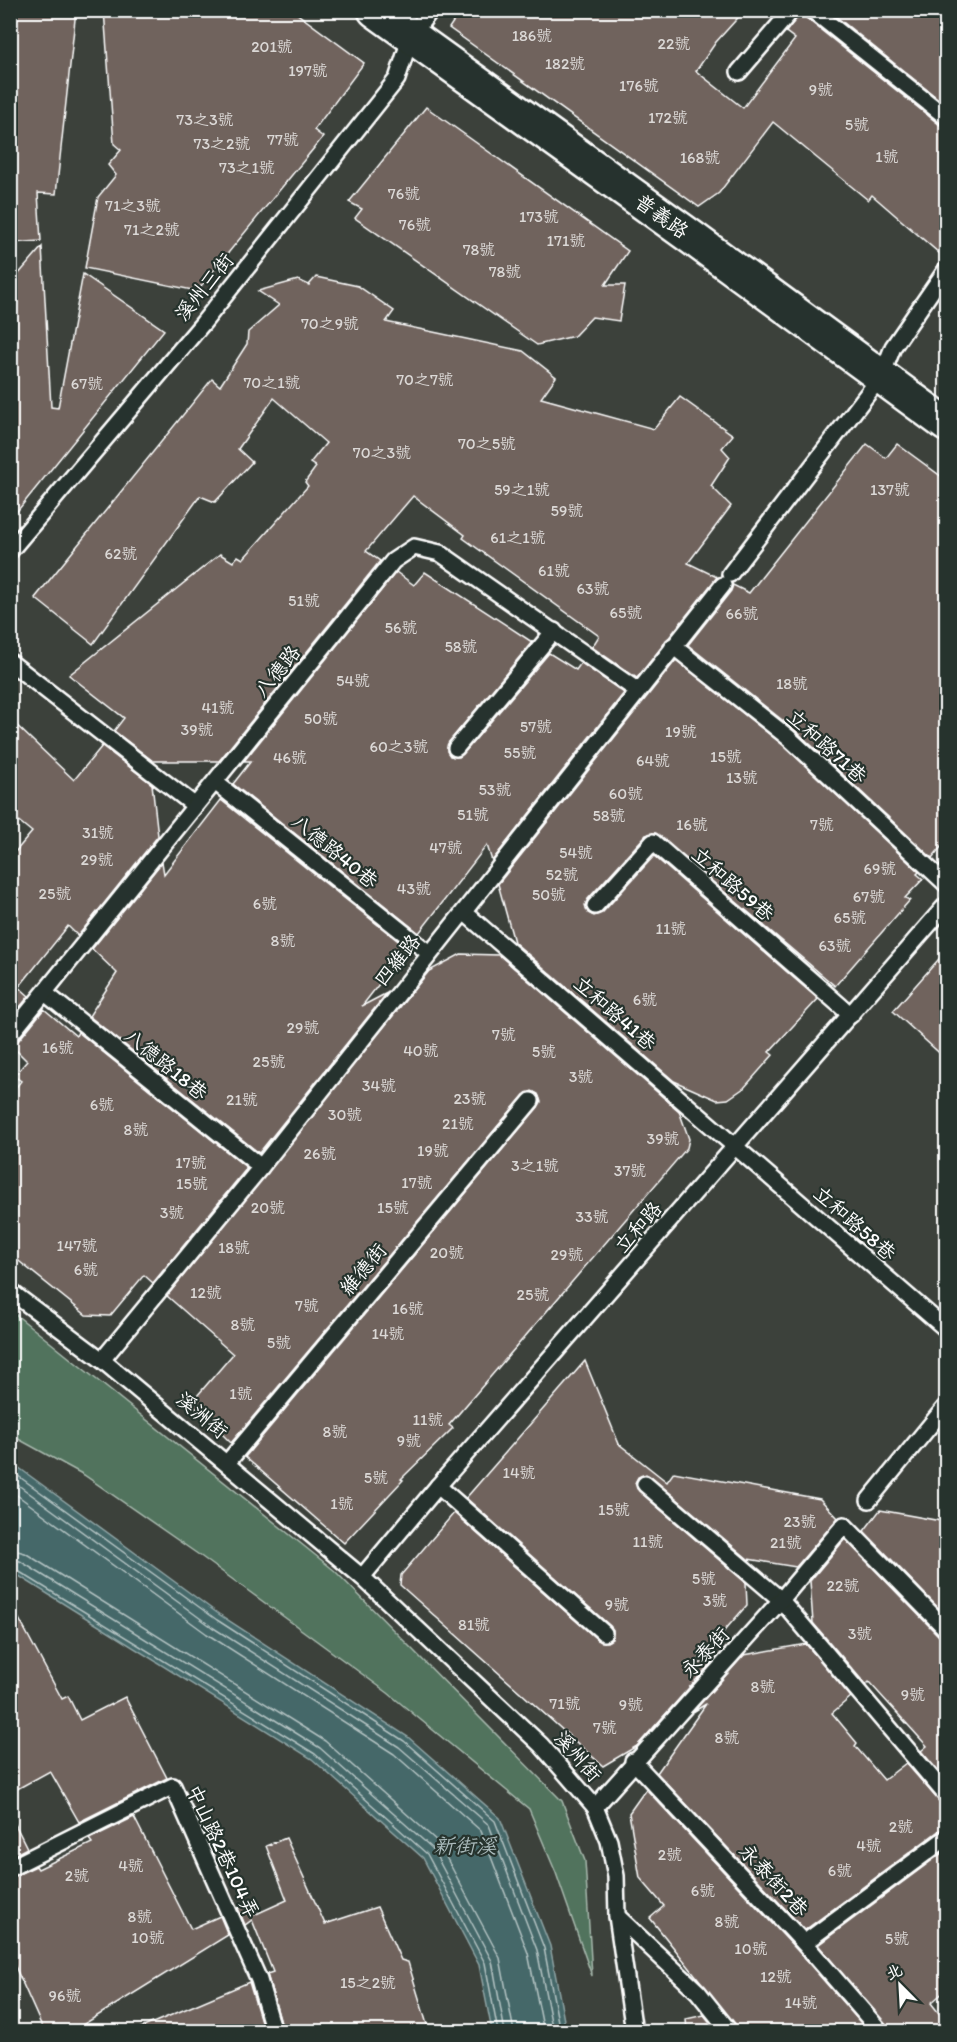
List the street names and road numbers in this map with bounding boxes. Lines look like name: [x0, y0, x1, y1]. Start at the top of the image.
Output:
street label: 普義路: [631, 189, 694, 244]
street label: 溪州三街: [170, 248, 238, 326]
street label: 八德路: [249, 639, 306, 702]
street label: 立和路71巷: [782, 704, 873, 789]
street label: 八德路40巷: [287, 809, 384, 894]
street label: 立和路59巷: [687, 842, 780, 927]
street label: 四維路: [369, 928, 426, 991]
street label: 立和路41巷: [569, 971, 662, 1056]
street label: 八德路18巷: [119, 1023, 213, 1105]
street label: 立和路58巷: [809, 1181, 902, 1266]
street label: 立和路: [609, 1196, 667, 1258]
street label: 維德街: [335, 1238, 391, 1300]
street label: 溪洲街: [171, 1387, 233, 1443]
street label: 永泰街: [676, 1622, 734, 1682]
street label: 溪州街: [549, 1725, 607, 1787]
street label: 中山路2巷104弄: [182, 1781, 264, 1921]
street label: 永泰街2巷: [734, 1839, 814, 1922]

